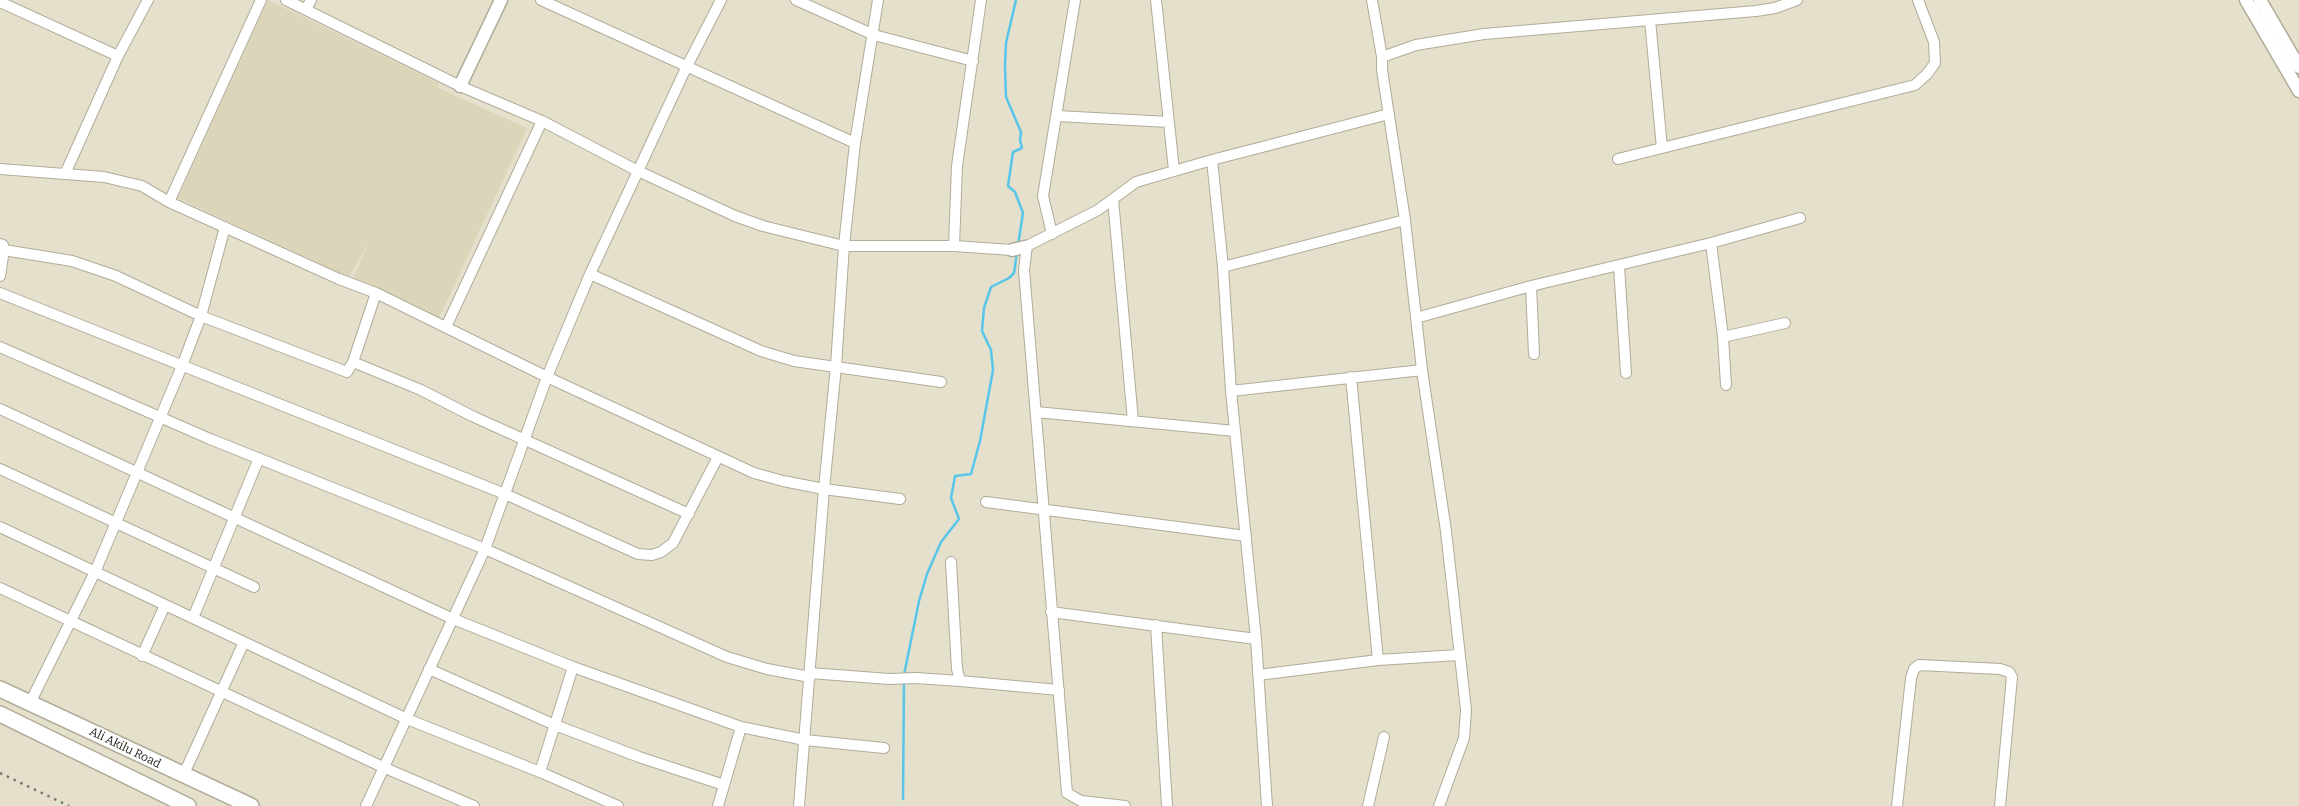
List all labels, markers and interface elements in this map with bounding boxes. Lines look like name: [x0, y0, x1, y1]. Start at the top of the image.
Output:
street label: Ali Akilu Road: [87, 724, 163, 772]

